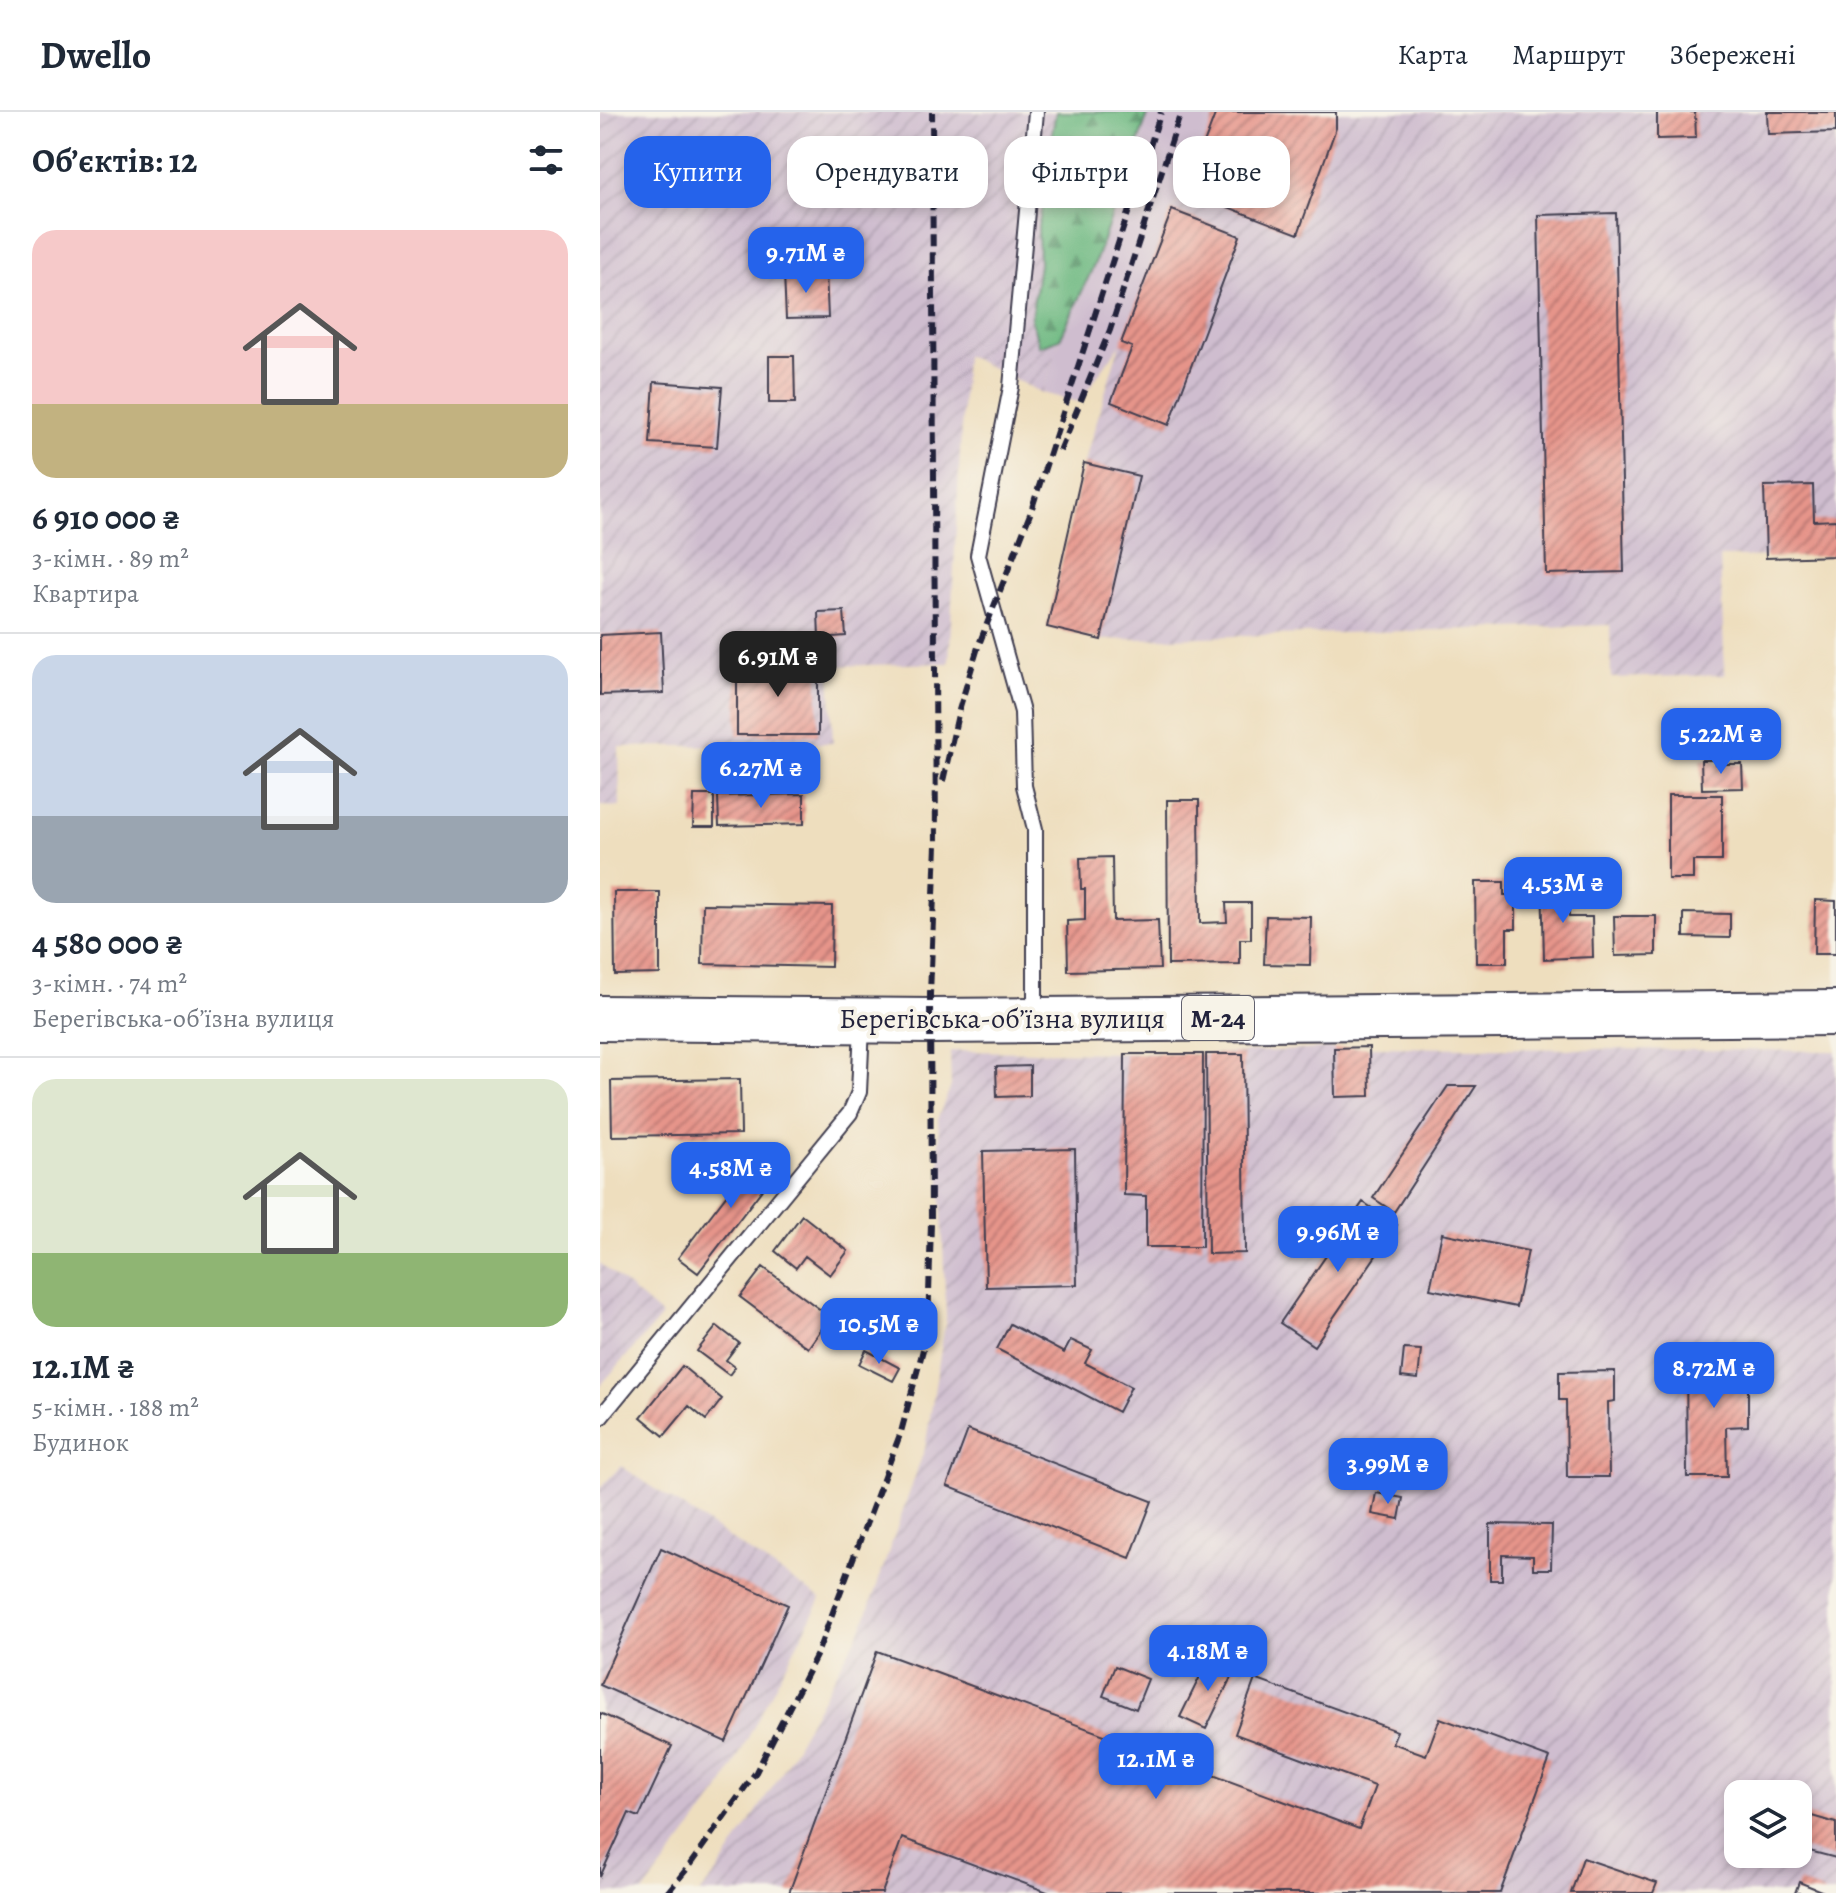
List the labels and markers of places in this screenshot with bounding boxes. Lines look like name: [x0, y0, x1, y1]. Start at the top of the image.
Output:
pin: 9.71M ₴: [732, 227, 880, 295]
pin: 6.91M ₴: [704, 631, 852, 699]
pin: 5.22M ₴: [1647, 708, 1795, 776]
pin: 6.27M ₴: [687, 742, 835, 810]
pin: 4.53M ₴: [1489, 857, 1637, 925]
pin: 4.58M ₴: [657, 1142, 805, 1210]
pin: 9.96M ₴: [1264, 1206, 1412, 1274]
pin: 10.5M ₴: [805, 1298, 953, 1366]
pin: 8.72M ₴: [1640, 1342, 1788, 1410]
pin: 3.99M ₴: [1314, 1438, 1462, 1506]
pin: 4.18M ₴: [1134, 1625, 1282, 1693]
pin: 12.1M ₴: [1082, 1733, 1230, 1801]

